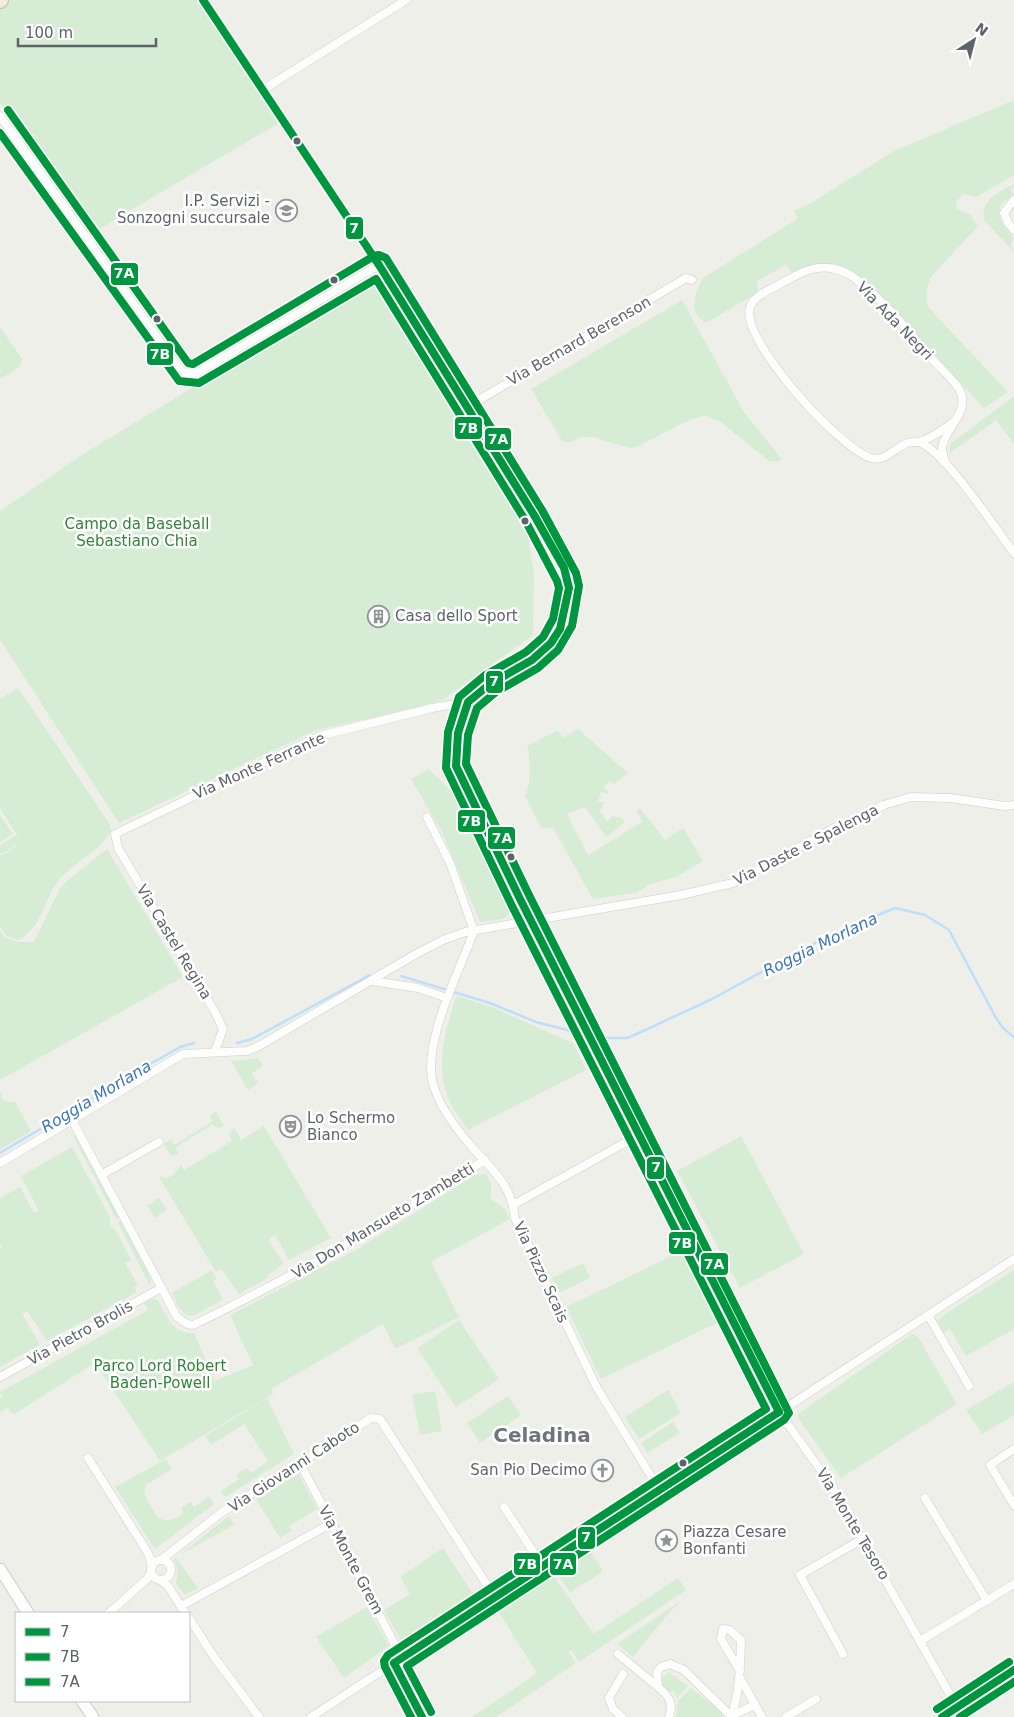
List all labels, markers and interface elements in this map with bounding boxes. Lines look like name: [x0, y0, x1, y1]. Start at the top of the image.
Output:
scale bar: [18, 15, 155, 47]
north arrow: [949, 15, 999, 65]
text: N: [972, 20, 991, 39]
text: 100 m: [25, 24, 73, 42]
unlabelled marker: [292, 136, 302, 146]
place label: I.P. Servizi - Sonzogni succursale: [117, 192, 270, 227]
school or university icon: I.P. Servizi - Sonzogni succursale: [274, 198, 298, 222]
line badge: 7: [345, 216, 364, 240]
text: 7: [349, 220, 359, 236]
line badge: 7A: [110, 262, 139, 286]
text: 7A: [114, 265, 134, 281]
unlabelled marker: [329, 275, 339, 285]
street label: Via Ada Negri: [853, 278, 937, 364]
street label: Via Bernard Berenson: [504, 292, 654, 390]
unlabelled marker: [152, 314, 162, 324]
line badge: 7B: [146, 342, 174, 366]
text: 7B: [150, 346, 170, 362]
line badge: 7B: [454, 416, 483, 440]
text: 7B: [458, 420, 478, 436]
line badge: 7A: [484, 427, 512, 451]
text: 7A: [488, 431, 508, 447]
park label: Campo da Baseball Sebastiano Chia: [65, 515, 209, 550]
unlabelled marker: [520, 516, 530, 526]
building icon: Casa dello Sport: [367, 604, 391, 628]
place label: Casa dello Sport: [395, 607, 518, 625]
line badge: 7: [485, 670, 504, 694]
text: 7: [489, 673, 499, 689]
street label: Via Monte Ferrante: [190, 729, 328, 803]
street label: Via Daste e Spalenga: [730, 801, 882, 889]
line badge: 7B: [457, 809, 486, 833]
text: 7B: [461, 813, 481, 829]
line badge: 7A: [487, 826, 516, 850]
text: 7A: [492, 830, 512, 846]
unlabelled marker: [506, 852, 516, 862]
street label: Via Castel Regina: [133, 881, 215, 1003]
water label: Roggia Morlana: [760, 909, 881, 980]
water label: Roggia Morlana: [38, 1056, 155, 1137]
place label: Lo Schermo Bianco: [307, 1109, 395, 1144]
theatre icon: Lo Schermo Bianco: [279, 1115, 303, 1139]
line badge: 7: [646, 1156, 665, 1180]
street label: Via Don Mansueto Zambetti: [288, 1159, 478, 1283]
text: 7: [651, 1159, 661, 1175]
street label: Via Pizzo Scais: [510, 1219, 572, 1326]
line badge: 7B: [668, 1231, 696, 1255]
text: 7B: [672, 1235, 692, 1251]
line badge: 7A: [700, 1252, 729, 1276]
text: 7A: [704, 1256, 724, 1272]
street label: Via Pietro Brolis: [24, 1297, 136, 1369]
park label: Parco Lord Robert Baden-Powell: [94, 1357, 227, 1392]
street label: Via Giovanni Caboto: [225, 1418, 363, 1516]
district label: Celadina: [493, 1423, 591, 1447]
church icon: San Pio Decimo: [591, 1458, 615, 1482]
unlabelled marker: [678, 1458, 688, 1468]
place label: San Pio Decimo: [470, 1461, 587, 1479]
street label: Via Monte Tesoro: [812, 1465, 894, 1583]
street label: Via Monte Grem: [315, 1502, 387, 1618]
place label: Piazza Cesare Bonfanti: [683, 1523, 787, 1558]
line badge: 7: [577, 1526, 596, 1550]
text: 7: [581, 1529, 591, 1545]
place icon: Piazza Cesare Bonfanti: [655, 1529, 679, 1553]
line badge: 7B: [513, 1552, 541, 1576]
line badge: 7A: [549, 1552, 577, 1576]
text: 7B: [517, 1556, 537, 1572]
text: 7A: [553, 1556, 573, 1572]
legend: [15, 1612, 190, 1702]
text: 7: [60, 1623, 70, 1641]
text: 7B: [60, 1648, 80, 1666]
text: 7A: [60, 1673, 81, 1691]

